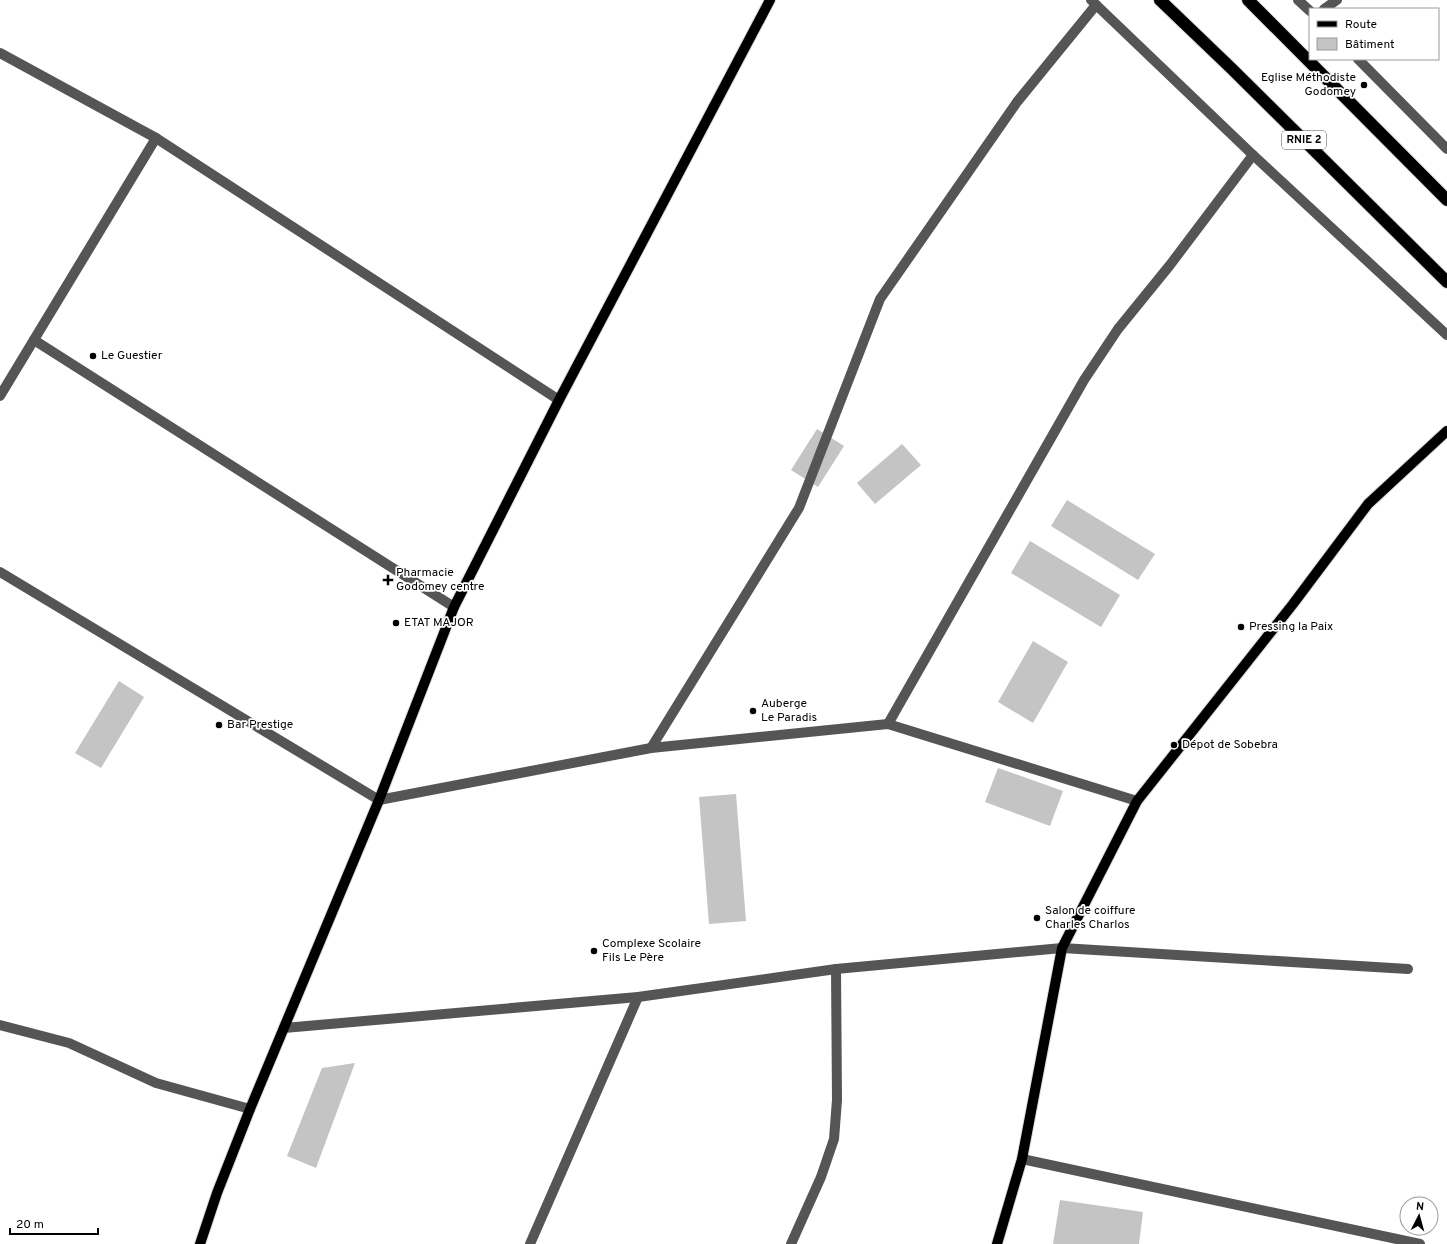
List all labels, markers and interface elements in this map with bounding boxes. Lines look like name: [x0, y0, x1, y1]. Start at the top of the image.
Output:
legend: [1309, 8, 1439, 60]
text: Route: [1345, 17, 1377, 33]
text: Bâtiment: [1345, 37, 1395, 53]
place label: Eglise Méthodiste Godomey: [1261, 70, 1356, 100]
marker: Eglise Méthodiste Godomey: [1359, 80, 1369, 90]
road number: RNIE 2: [1282, 131, 1326, 149]
place label: Le Guestier: [101, 348, 163, 364]
marker: Le Guestier: [88, 351, 98, 361]
place label: Pharmacie Godomey centre: [396, 565, 484, 595]
marker: Pharmacie Godomey centre: [383, 575, 393, 585]
place label: ETAT MAJOR: [404, 615, 474, 631]
marker: ETAT MAJOR: [391, 618, 401, 628]
place label: Pressing la Paix: [1249, 619, 1333, 635]
marker: Pressing la Paix: [1236, 622, 1246, 632]
place label: Auberge Le Paradis: [761, 696, 817, 726]
marker: Auberge Le Paradis: [748, 706, 758, 716]
place label: Bar Prestige: [227, 717, 293, 733]
marker: Bar Prestige: [214, 720, 224, 730]
place label: Dépot de Sobebra: [1182, 737, 1278, 753]
marker: Dépot de Sobebra: [1169, 740, 1179, 750]
place label: Salon de coiffure Charles Charlos: [1045, 903, 1135, 933]
marker: Salon de coiffure Charles Charlos: [1032, 913, 1042, 923]
place label: Complexe Scolaire Fils Le Père: [602, 936, 701, 966]
marker: Complexe Scolaire Fils Le Père: [589, 946, 599, 956]
north arrow: [1399, 1196, 1439, 1236]
text: N: [1415, 1200, 1425, 1214]
scale bar: [10, 1210, 98, 1236]
text: 20 m: [16, 1217, 44, 1233]

